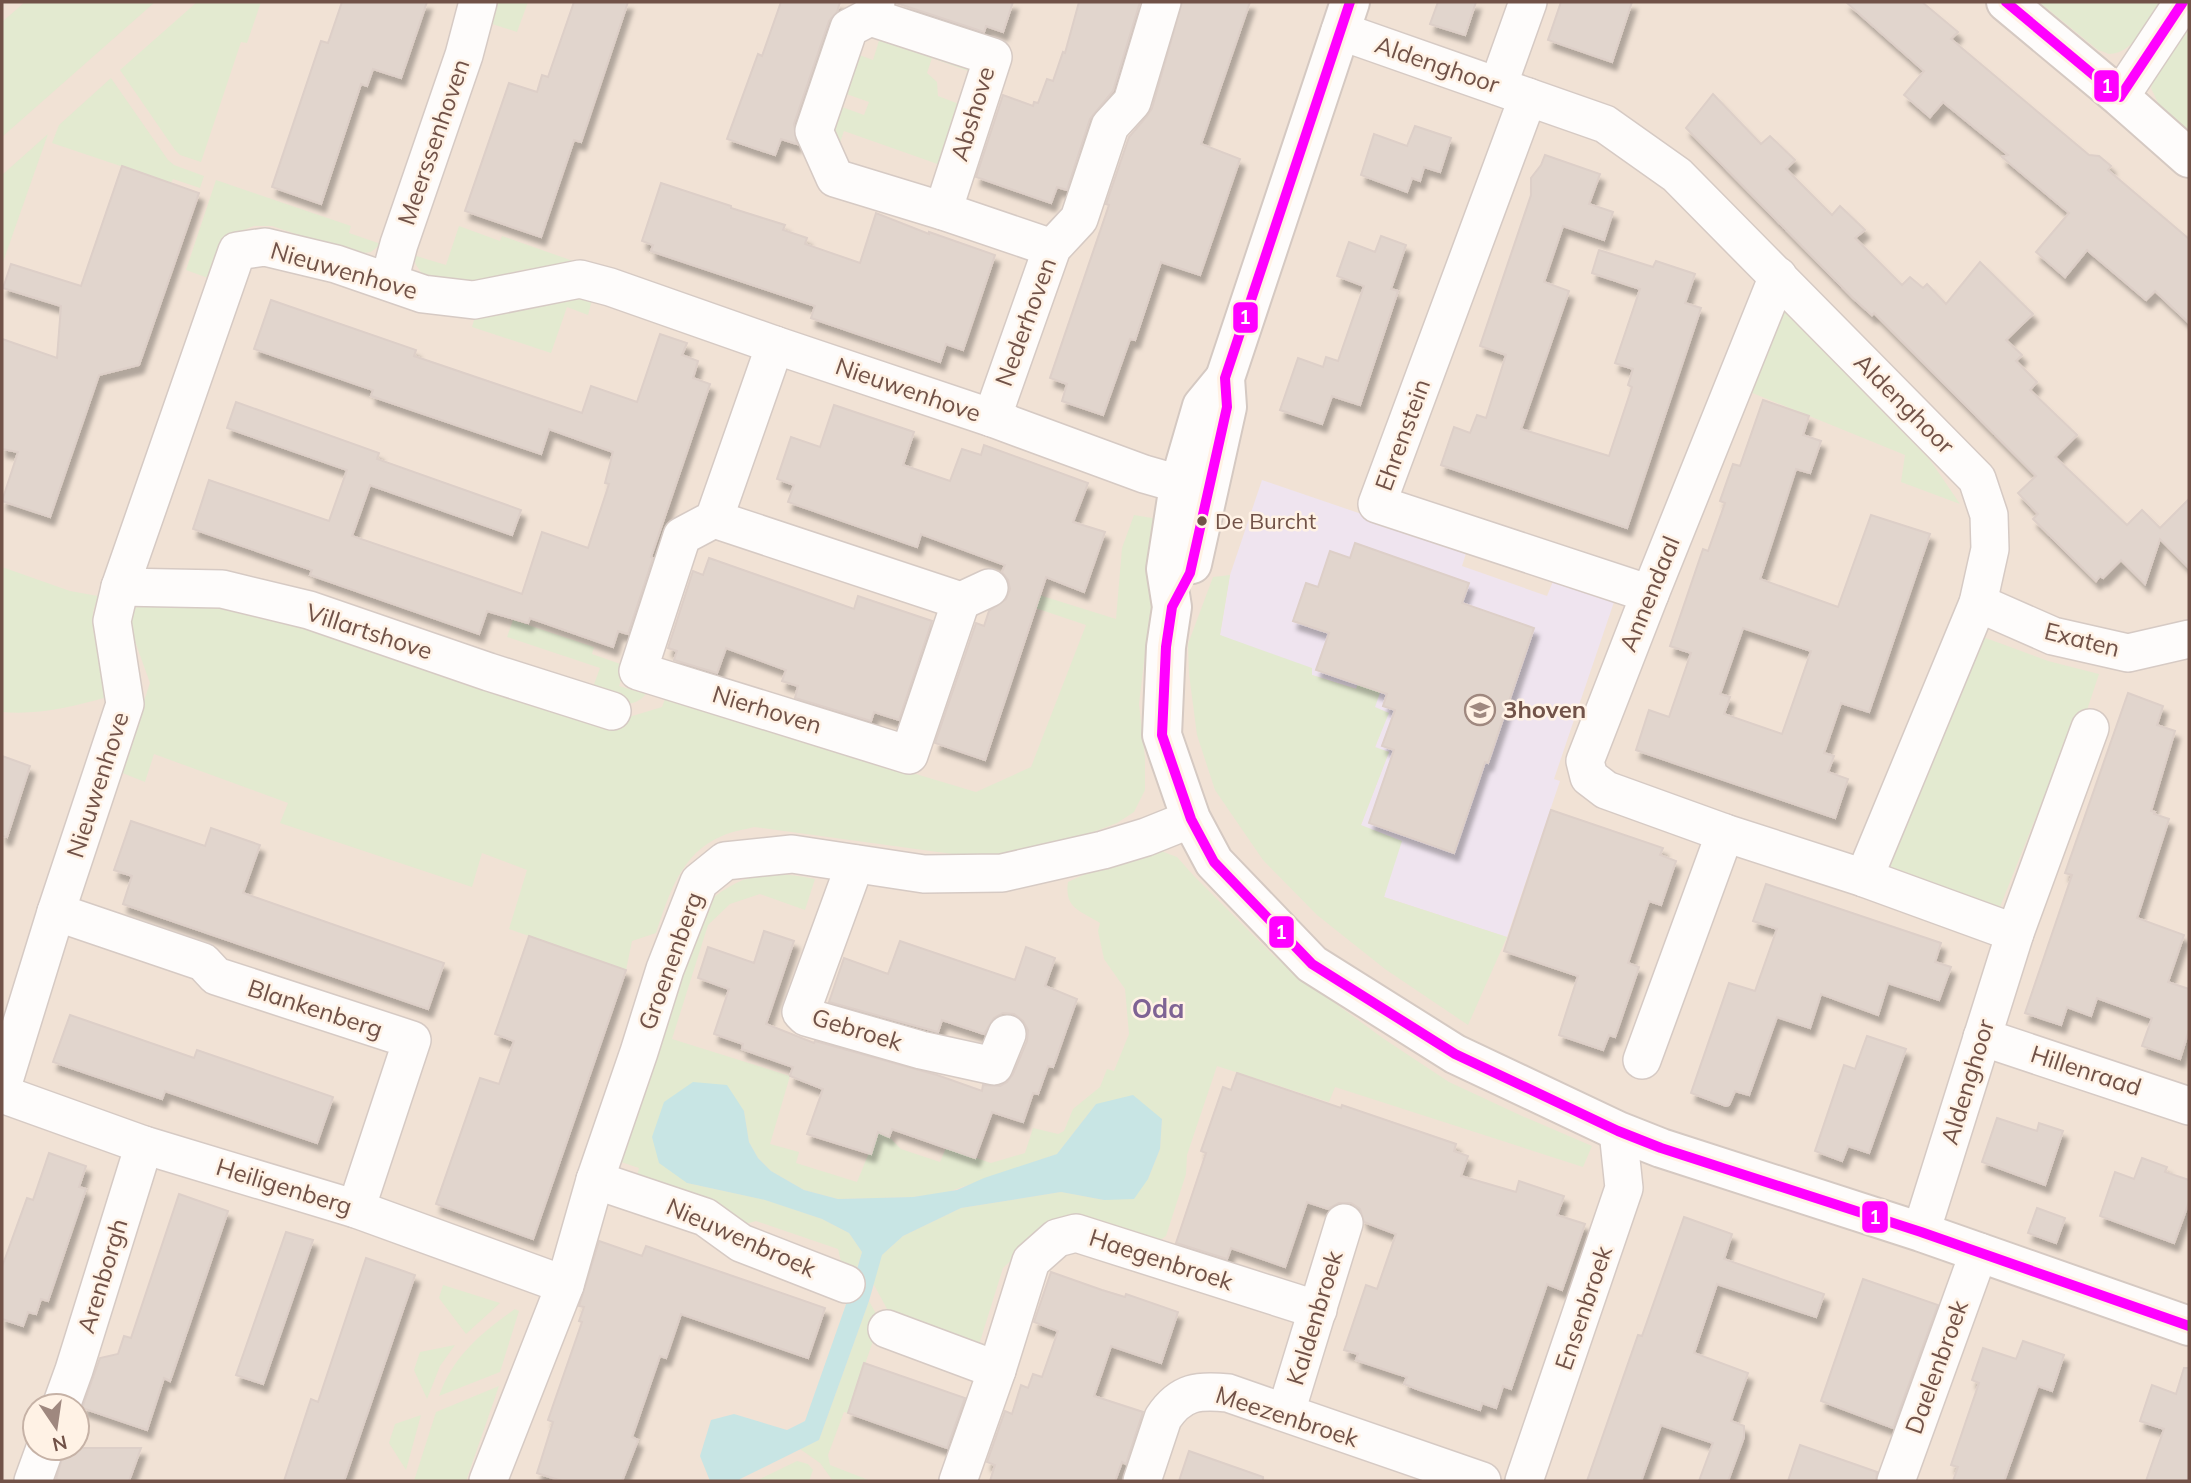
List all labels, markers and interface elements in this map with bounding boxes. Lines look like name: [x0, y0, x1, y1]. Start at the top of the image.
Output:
street label: Aldenghoor: [1371, 29, 1504, 99]
street label: Meerssenhoven: [391, 55, 475, 229]
street label: Abshove: [943, 63, 1001, 165]
line badge: 1: [2093, 69, 2120, 103]
text: 1: [2101, 74, 2113, 98]
street label: Nieuwenhove: [267, 235, 421, 305]
street label: Nederhoven: [988, 253, 1062, 390]
line badge: 1: [1232, 301, 1259, 334]
text: 1: [1239, 305, 1251, 329]
street label: Aldenghoor: [1848, 347, 1961, 460]
street label: Nieuwenhove: [832, 350, 985, 428]
street label: Ehrenstein: [1368, 375, 1436, 495]
place label: De Burcht: [1215, 507, 1316, 535]
marker: De Burcht: [1195, 514, 1209, 528]
street label: Annendaal: [1612, 532, 1686, 656]
street label: Villartshove: [302, 597, 436, 666]
street label: Exaten: [2041, 615, 2123, 663]
street label: Nierhoven: [709, 678, 826, 740]
school or university icon: 3hoven: [1463, 693, 1497, 727]
place label: 3hoven: [1503, 694, 1586, 724]
street label: Nieuwenhove: [59, 708, 135, 861]
street label: Groenenberg: [631, 888, 709, 1034]
line badge: 1: [1268, 915, 1295, 949]
text: 1: [1275, 920, 1287, 944]
street label: Blankenberg: [244, 972, 387, 1044]
district label: Oda: [1132, 992, 1184, 1025]
street label: Gebroek: [809, 1001, 907, 1057]
street label: Aldenghoor: [1934, 1015, 2000, 1148]
street label: Hillenraad: [2027, 1038, 2145, 1102]
street label: Heiligenberg: [213, 1151, 356, 1221]
street label: Nieuwenbroek: [662, 1191, 821, 1284]
line badge: 1: [1861, 1200, 1889, 1234]
text: 1: [1869, 1205, 1881, 1229]
street label: Arenborgh: [70, 1215, 134, 1337]
street label: Haegenbroek: [1086, 1222, 1238, 1297]
street label: Ensenbroek: [1548, 1241, 1618, 1374]
street label: Kaldenbroek: [1279, 1246, 1349, 1389]
street label: Daelenbroek: [1898, 1295, 1974, 1438]
street label: Meezenbroek: [1212, 1379, 1363, 1453]
north arrow: [21, 1392, 91, 1462]
text: N: [50, 1430, 70, 1457]

